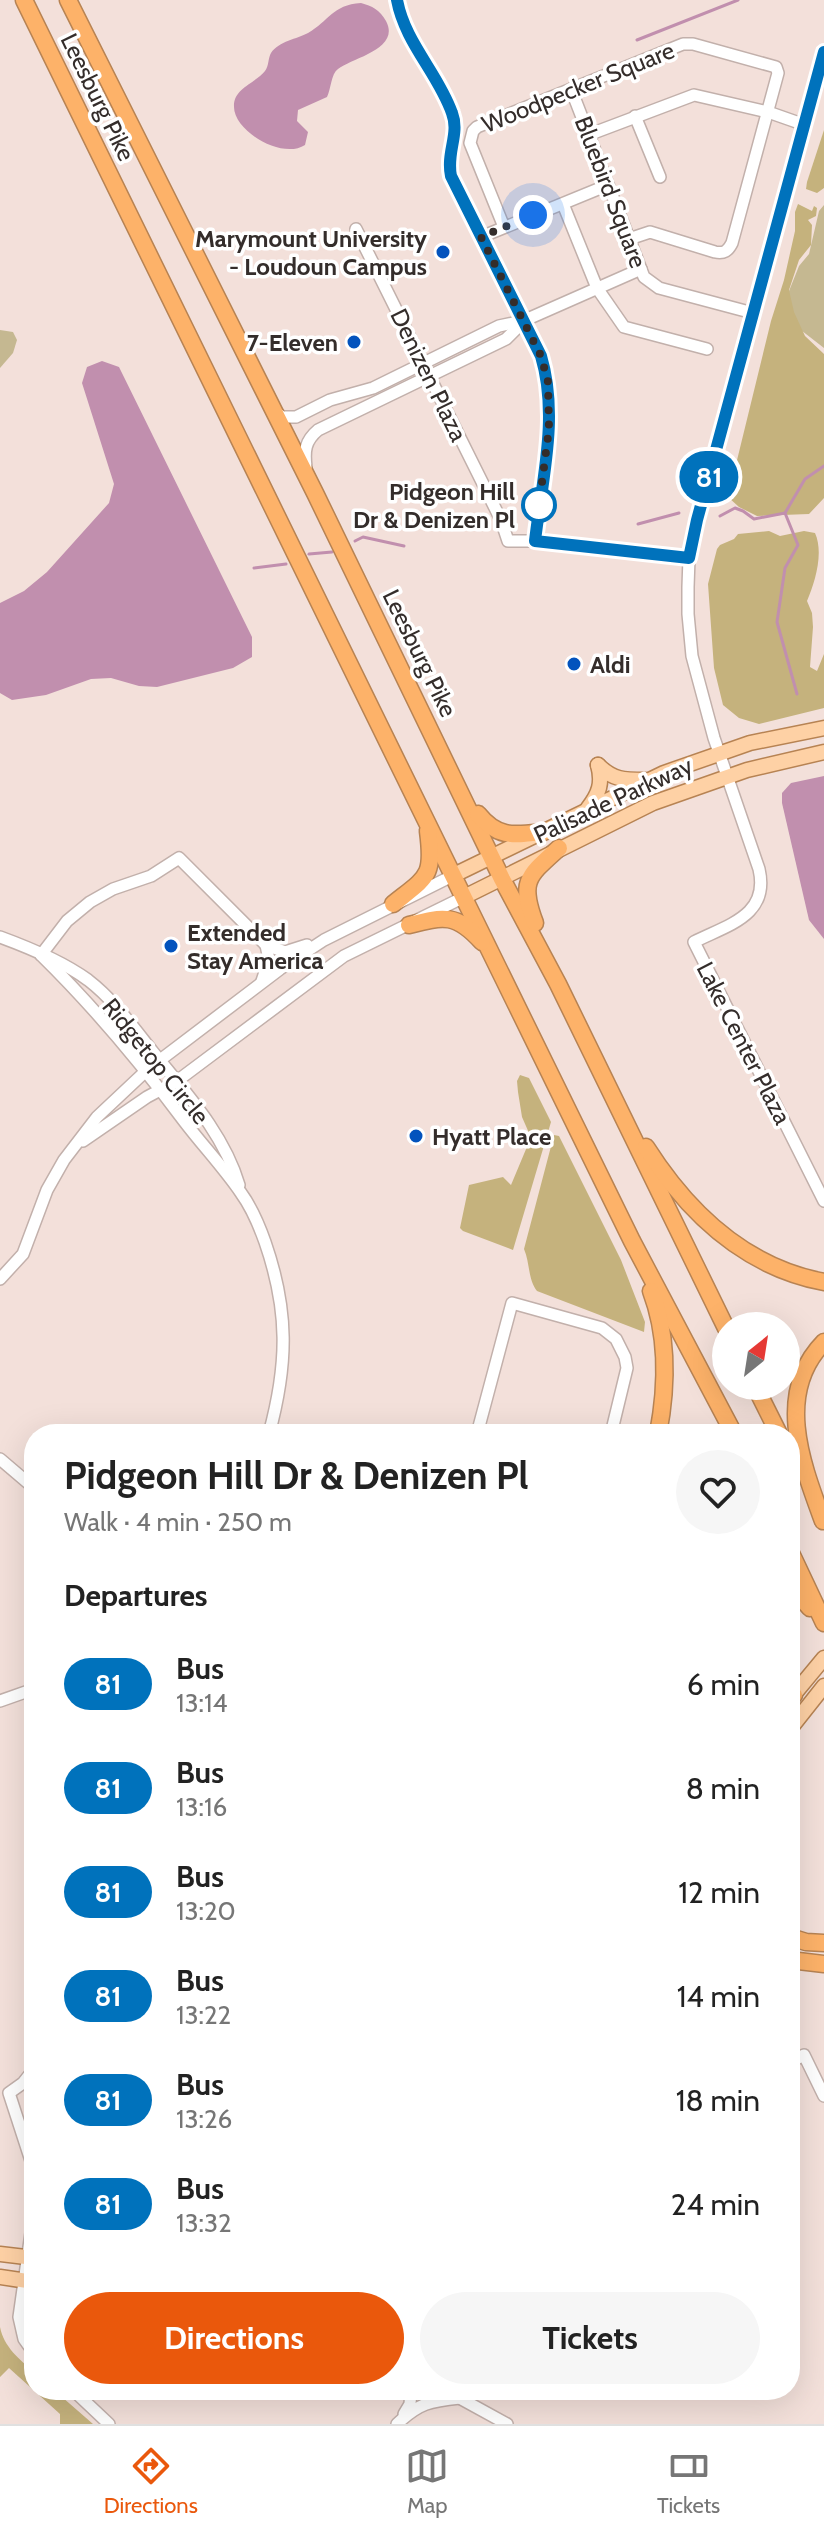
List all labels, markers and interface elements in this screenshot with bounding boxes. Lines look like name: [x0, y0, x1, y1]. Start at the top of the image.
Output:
street label: Leesburg Pike: [55, 29, 141, 165]
street label: Woodpecker Square: [478, 35, 678, 139]
street label: Bluebird Square: [569, 112, 653, 272]
your location: [513, 195, 553, 235]
place label: Marymount University - Loudoun Campus: [195, 224, 427, 281]
marker: Marymount University - Loudoun Campus: [434, 243, 452, 261]
street label: Denizen Plaza: [384, 304, 474, 446]
place label: 7-Eleven: [247, 328, 338, 357]
marker: 7-Eleven: [345, 333, 363, 351]
line badge: 81: [673, 451, 745, 503]
text: 81: [695, 460, 723, 494]
place label: Pidgeon Hill Dr & Denizen Pl: [353, 477, 515, 534]
marker: Pidgeon Hill Dr & Denizen Pl: [522, 488, 556, 522]
street label: Leesburg Pike: [377, 585, 463, 721]
place label: Aldi: [590, 650, 630, 679]
marker: Aldi: [565, 655, 583, 673]
street label: Palisade Parkway: [529, 751, 697, 849]
place label: Extended Stay America: [187, 918, 323, 975]
marker: Extended Stay America: [162, 937, 180, 955]
street label: Lake Center Plaza: [691, 957, 798, 1129]
street label: Ridgetop Circle: [96, 992, 216, 1130]
place label: Hyatt Place: [432, 1122, 551, 1151]
marker: Hyatt Place: [407, 1127, 425, 1145]
north arrow: [712, 1312, 800, 1400]
map controls: [712, 1312, 800, 1400]
button: heart: [676, 1450, 760, 1534]
text: Pidgeon Hill Dr & Denizen Pl: [64, 1452, 528, 1499]
text: Walk · 4 min · 250 m: [64, 1506, 292, 1538]
text: Departures: [64, 1577, 208, 1614]
text: Bus: [176, 1650, 224, 1687]
text: 6 min: [687, 1666, 760, 1703]
text: 81: [94, 1667, 122, 1701]
text: 13:14: [176, 1687, 227, 1719]
text: Bus: [176, 1754, 224, 1791]
text: 8 min: [686, 1770, 760, 1807]
text: 81: [94, 1771, 122, 1805]
text: 13:16: [176, 1791, 227, 1823]
text: Bus: [176, 1858, 224, 1895]
text: 12 min: [678, 1874, 760, 1911]
text: 81: [94, 1875, 122, 1909]
text: 13:20: [176, 1895, 236, 1927]
text: Bus: [176, 1962, 224, 1999]
text: 14 min: [677, 1978, 760, 2015]
text: 81: [94, 1979, 122, 2013]
text: 13:22: [176, 1999, 231, 2031]
text: Bus: [176, 2066, 224, 2103]
text: 18 min: [676, 2082, 760, 2119]
text: 81: [94, 2083, 122, 2117]
text: 13:26: [176, 2103, 232, 2135]
text: Bus: [176, 2170, 224, 2207]
text: 24 min: [671, 2186, 760, 2223]
text: 81: [94, 2187, 122, 2221]
text: 13:32: [176, 2207, 232, 2239]
button: Directions: [64, 2292, 404, 2384]
button: Tickets: [420, 2292, 760, 2384]
tab: Directions: [104, 2444, 198, 2519]
tab: Map: [405, 2444, 449, 2519]
tab: Tickets: [657, 2444, 720, 2519]

